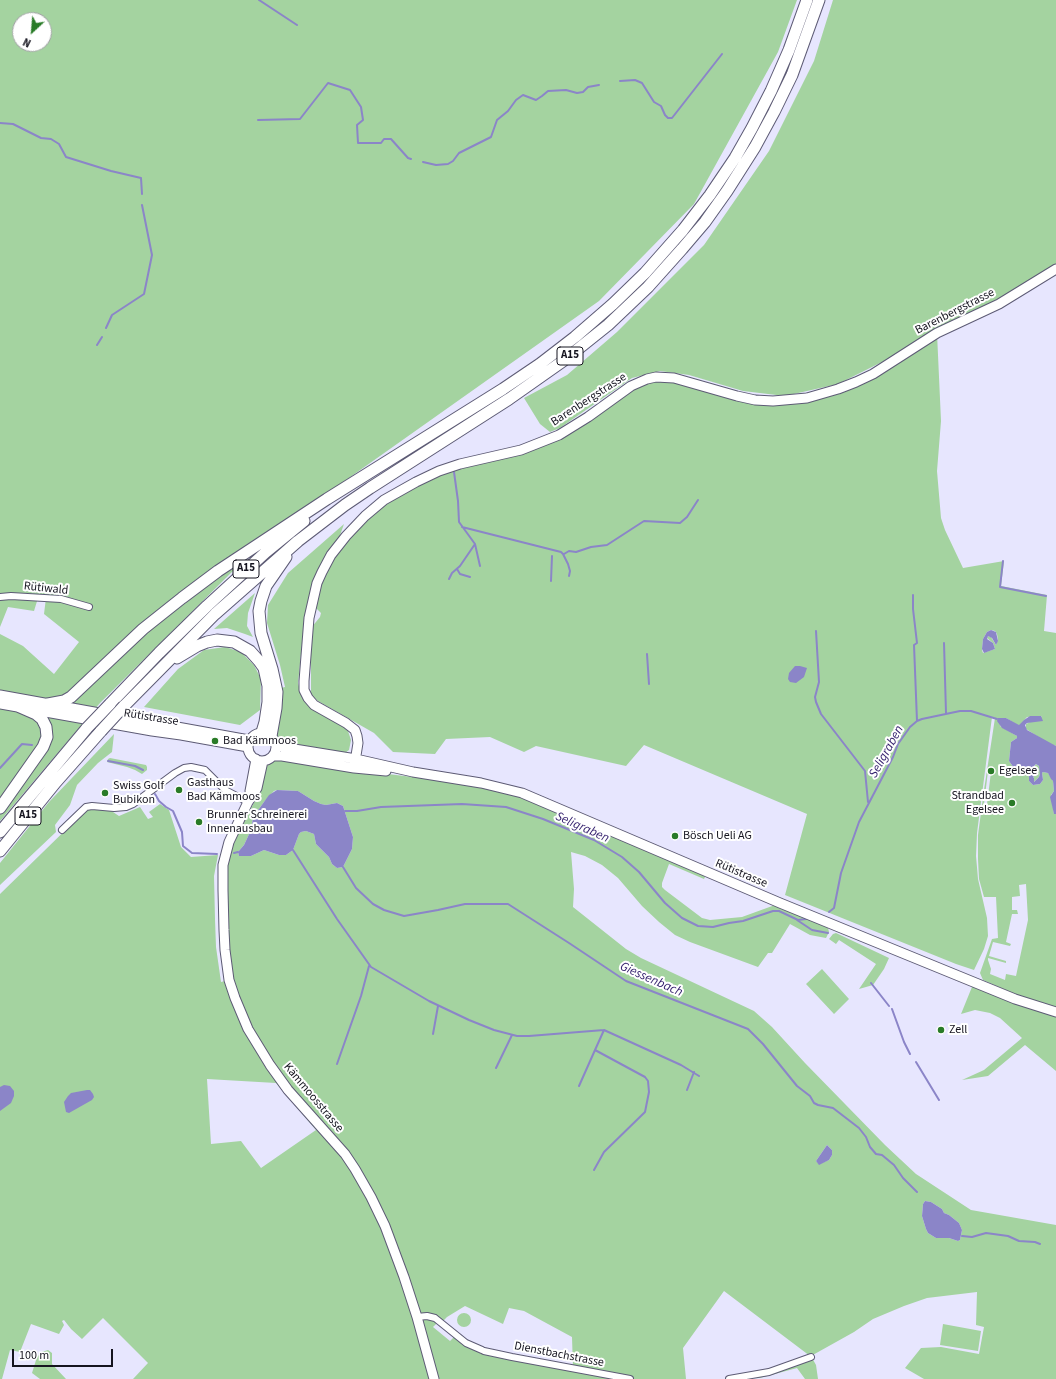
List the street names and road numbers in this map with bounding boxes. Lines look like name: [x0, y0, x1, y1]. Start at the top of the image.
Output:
street label: Barenbergstrasse: [913, 286, 997, 338]
road number: A15: [557, 347, 583, 365]
street label: Barenbergstrasse: [549, 370, 629, 430]
road number: A15: [233, 560, 259, 578]
street label: Rütiwald: [23, 580, 69, 598]
street label: Rütistrasse: [123, 707, 179, 729]
road number: A15: [15, 807, 41, 825]
street label: Rütistrasse: [713, 857, 769, 891]
street label: Kämmoosstrasse: [280, 1061, 346, 1135]
street label: Dienstbachstrasse: [513, 1339, 605, 1371]

